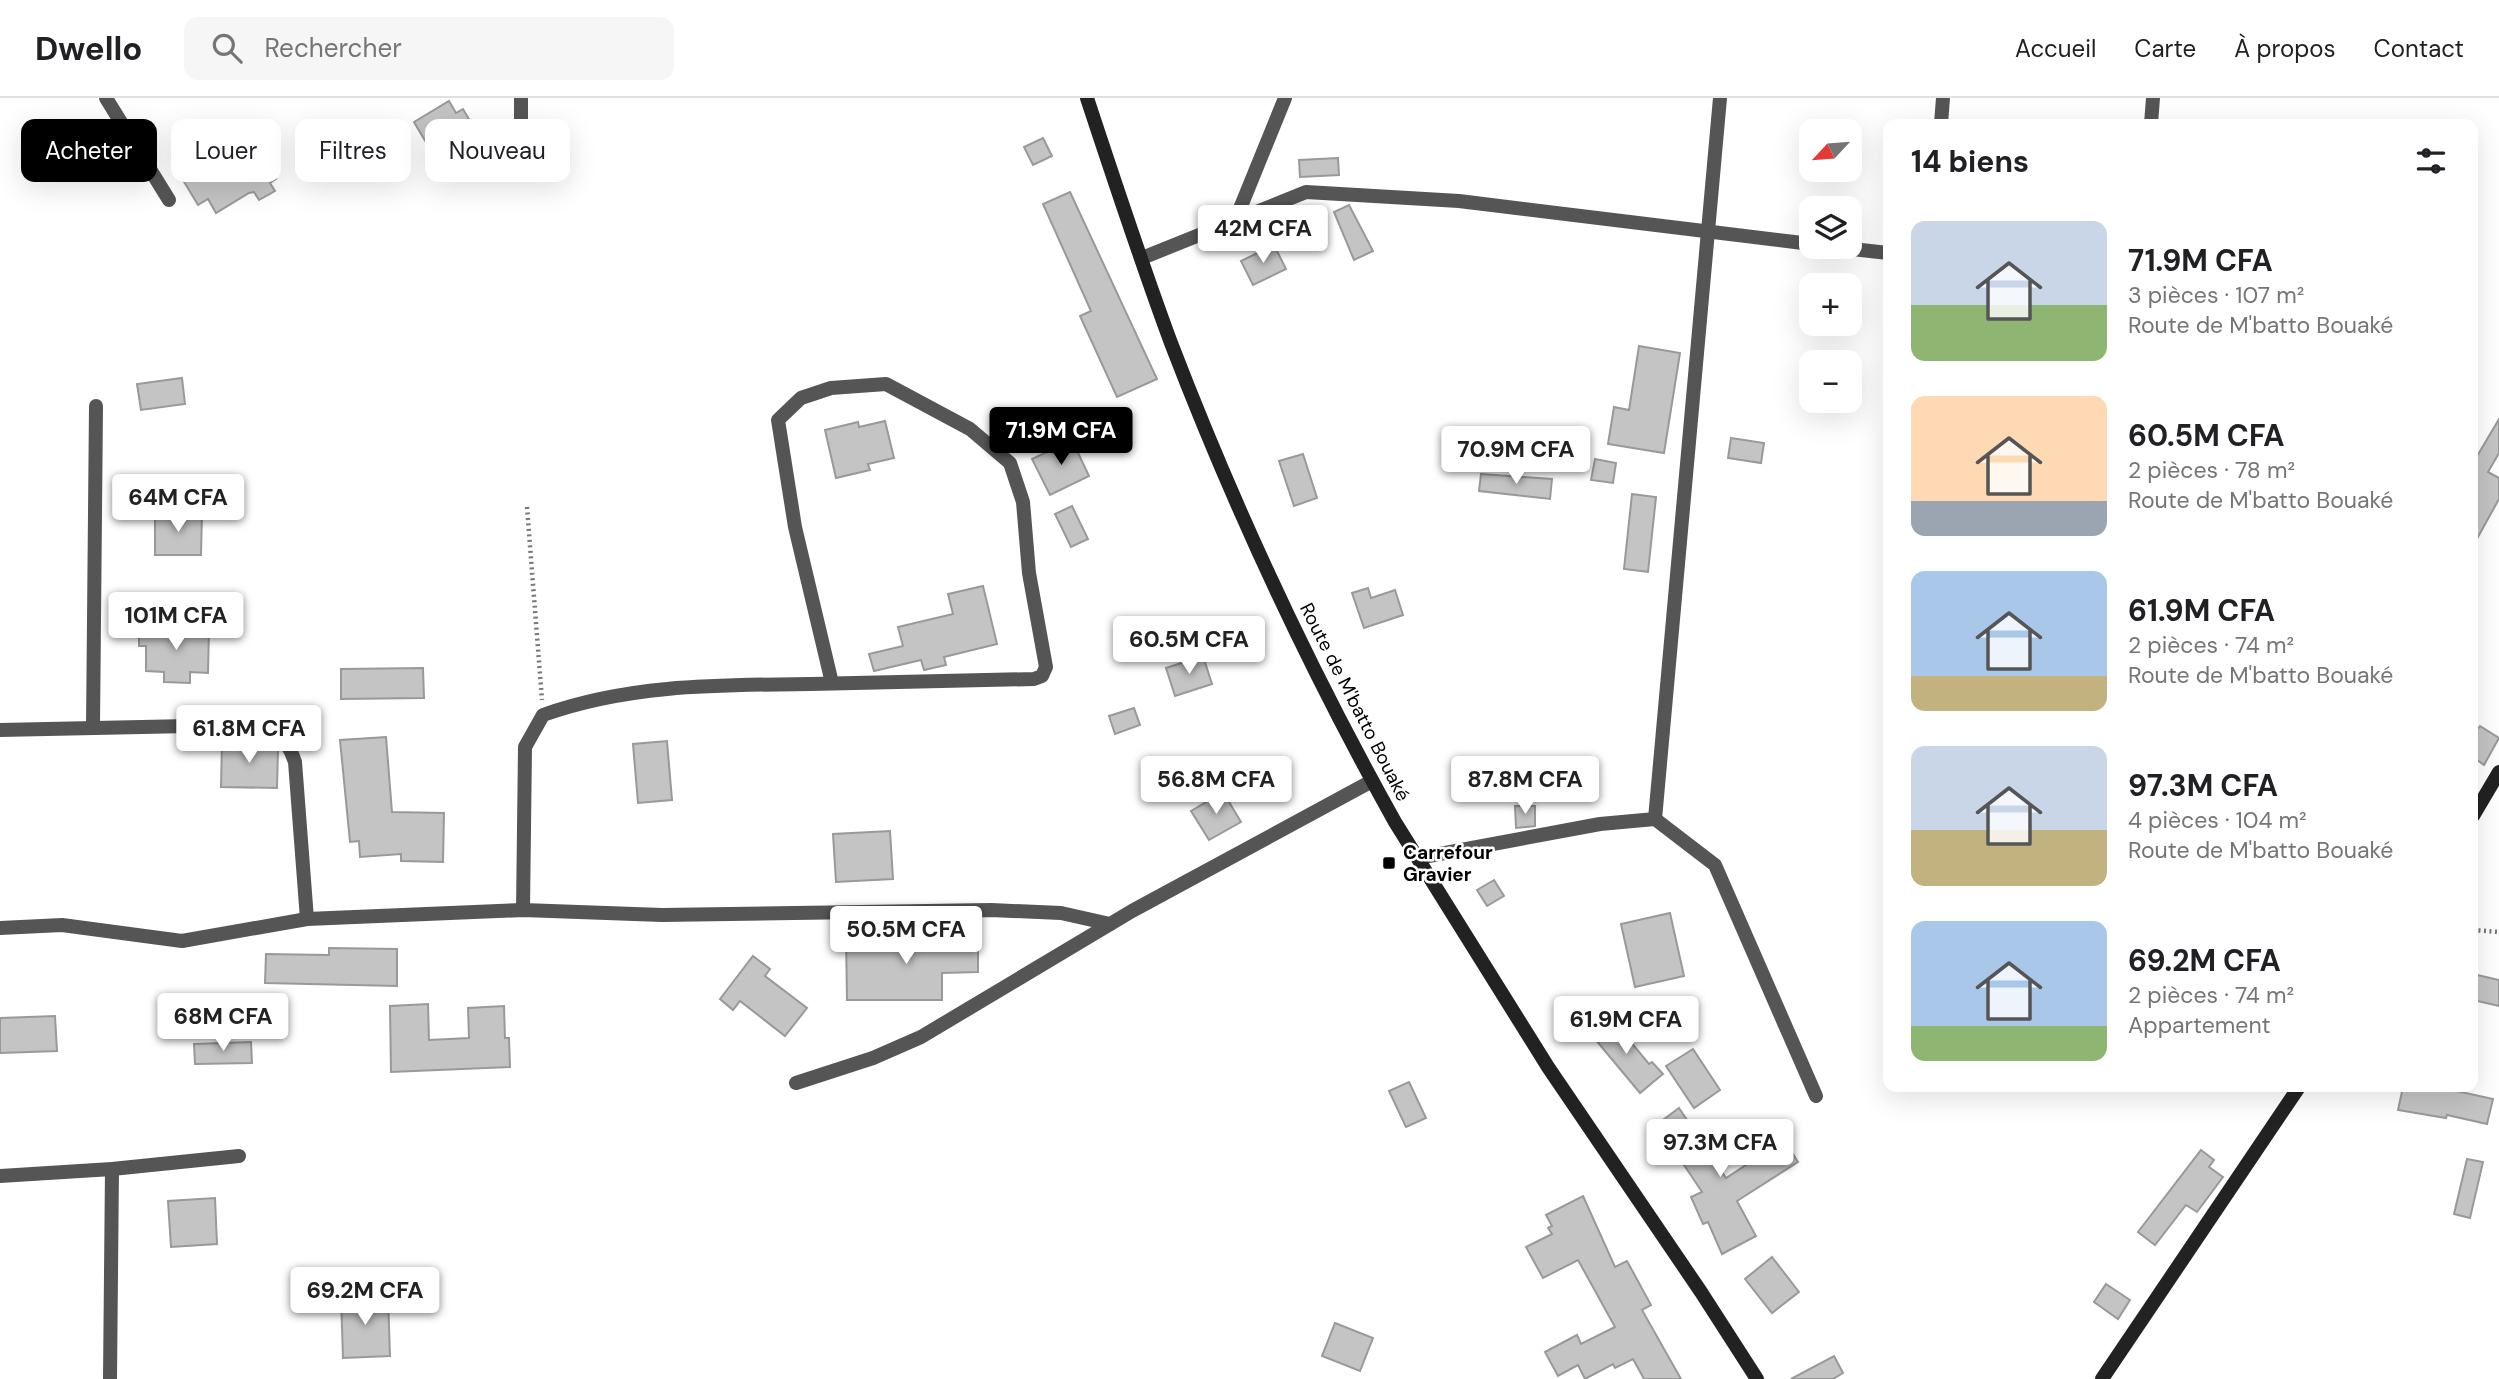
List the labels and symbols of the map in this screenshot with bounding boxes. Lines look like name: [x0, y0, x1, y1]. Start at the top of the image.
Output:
north arrow: [1799, 119, 1862, 182]
pin: 42M CFA: [1198, 206, 1328, 265]
pin: 71.9M CFA: [981, 408, 1141, 467]
pin: 70.9M CFA: [1436, 426, 1596, 486]
pin: 64M CFA: [113, 474, 243, 534]
pin: 101M CFA: [104, 592, 248, 652]
street label: Route de M'batto Bouaké: [1294, 599, 1416, 805]
pin: 60.5M CFA: [1109, 616, 1269, 676]
pin: 61.8M CFA: [169, 706, 329, 765]
pin: 56.8M CFA: [1136, 756, 1296, 816]
pin: 87.8M CFA: [1445, 756, 1605, 816]
place label: Carrefour Gravier: [1403, 840, 1493, 887]
marker: Carrefour Gravier: [1381, 855, 1397, 871]
pin: 50.5M CFA: [826, 906, 986, 966]
pin: 68M CFA: [158, 993, 288, 1053]
pin: 61.9M CFA: [1546, 996, 1706, 1056]
pin: 97.3M CFA: [1640, 1119, 1800, 1179]
pin: 69.2M CFA: [285, 1268, 445, 1327]

